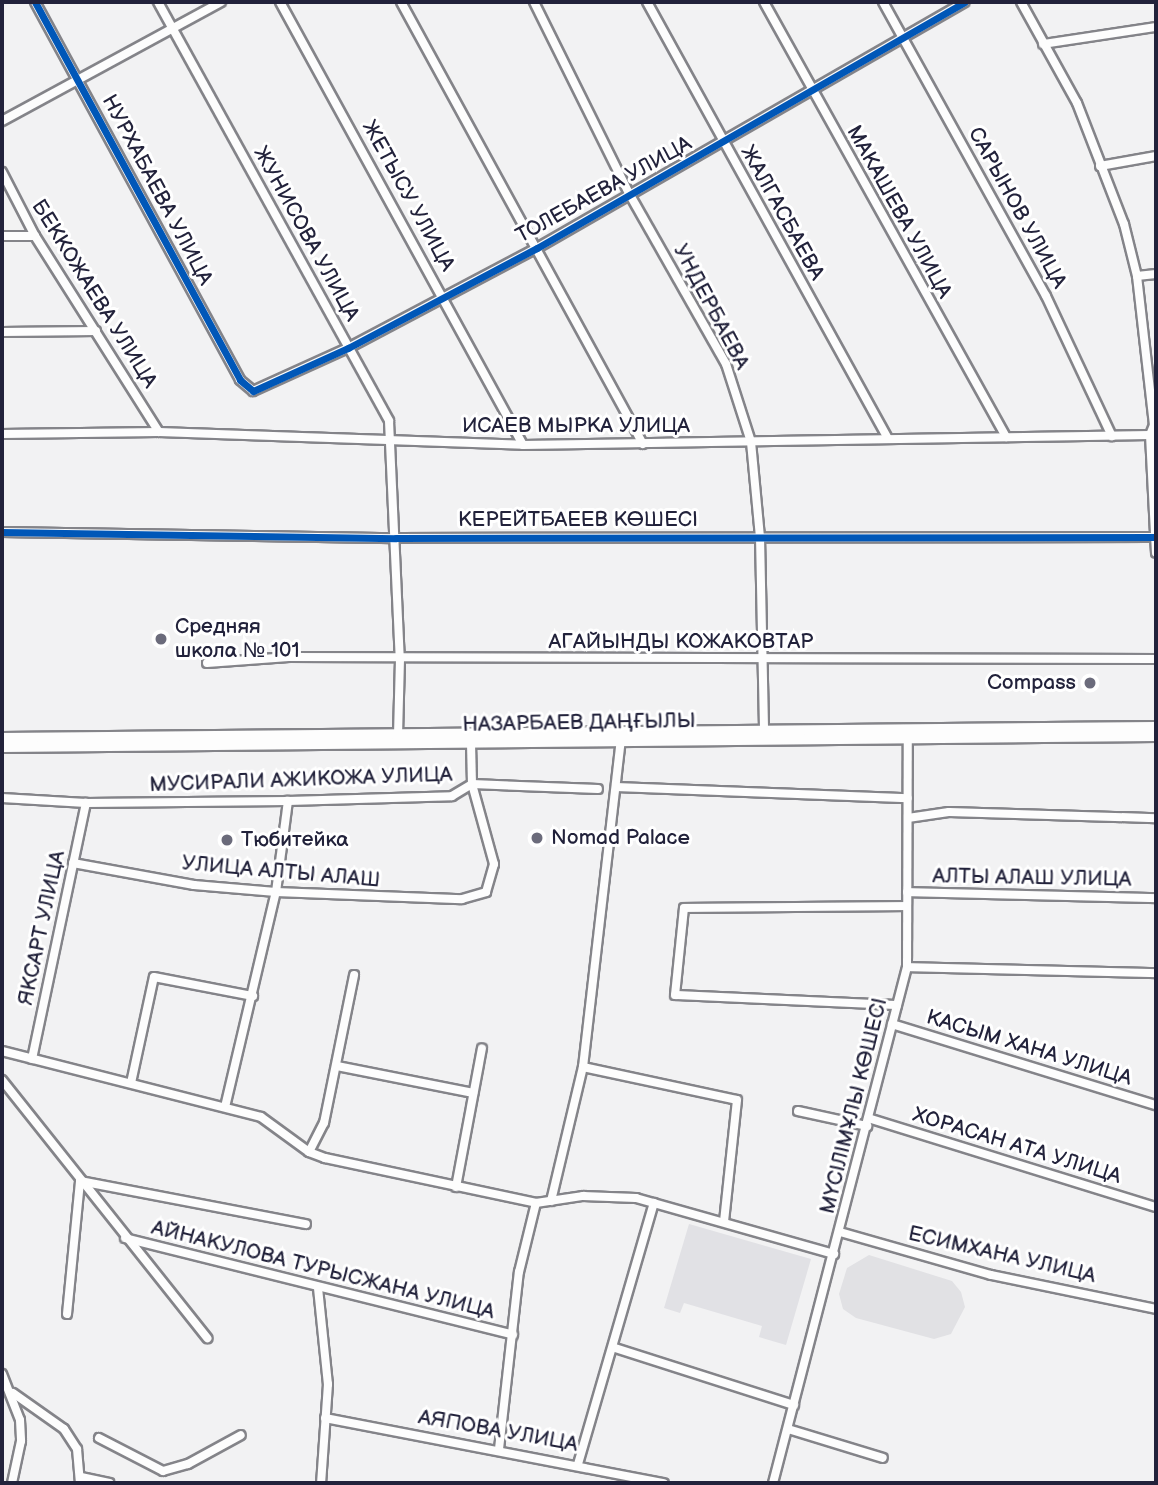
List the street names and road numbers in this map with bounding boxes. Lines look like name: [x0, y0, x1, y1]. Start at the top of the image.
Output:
street label: НУРХАБАЕВА УЛИЦА: [96, 90, 218, 290]
street label: ЖЕТЫСУ УЛИЦА: [356, 116, 460, 276]
street label: МАКАШЕВА УЛИЦА: [841, 121, 957, 303]
street label: САРЫНОВ УЛИЦА: [962, 123, 1072, 293]
street label: ТОЛЕБАЕВА УЛИЦА: [512, 131, 696, 249]
street label: ЖАЛГАСБАЕВА: [735, 141, 829, 285]
street label: ЖУНИСОВА УЛИЦА: [248, 142, 364, 326]
street label: БЕККОЖАЕВА УЛИЦА: [26, 195, 162, 393]
street label: УНДЕРБАЕВА: [667, 240, 755, 374]
street label: ИСАЕВ МЫРКА УЛИЦА: [462, 413, 690, 439]
street label: КЕРЕЙТБАЕЕВ КӨШЕСІ: [458, 507, 698, 533]
street label: АГАЙЫНДЫ КОЖАКОВТАР: [549, 629, 813, 655]
street label: НАЗАРБАЕВ ДАҢҒЫЛЫ: [462, 708, 696, 738]
street label: МУСИРАЛИ АЖИКОЖА УЛИЦА: [149, 762, 453, 798]
street label: ЯКСАРТ УЛИЦА: [13, 848, 71, 1008]
street label: УЛИЦА АЛТЫ АЛАШ: [181, 851, 381, 893]
street label: АЛТЫ АЛАШ УЛИЦА: [932, 864, 1132, 892]
street label: МҮСІЛІМҰЛЫ КӨШЕСІ: [815, 996, 893, 1216]
street label: КАСЫМ ХАНА УЛИЦА: [923, 1005, 1135, 1091]
street label: ХОРАСАН АТА УЛИЦА: [910, 1102, 1124, 1190]
street label: АЙНАКУЛОВА ТУРЫСЖАНА УЛИЦА: [149, 1215, 497, 1325]
street label: ЕСИМХАНА УЛИЦА: [906, 1221, 1098, 1289]
street label: АЯПОВА УЛИЦА: [416, 1405, 580, 1457]

